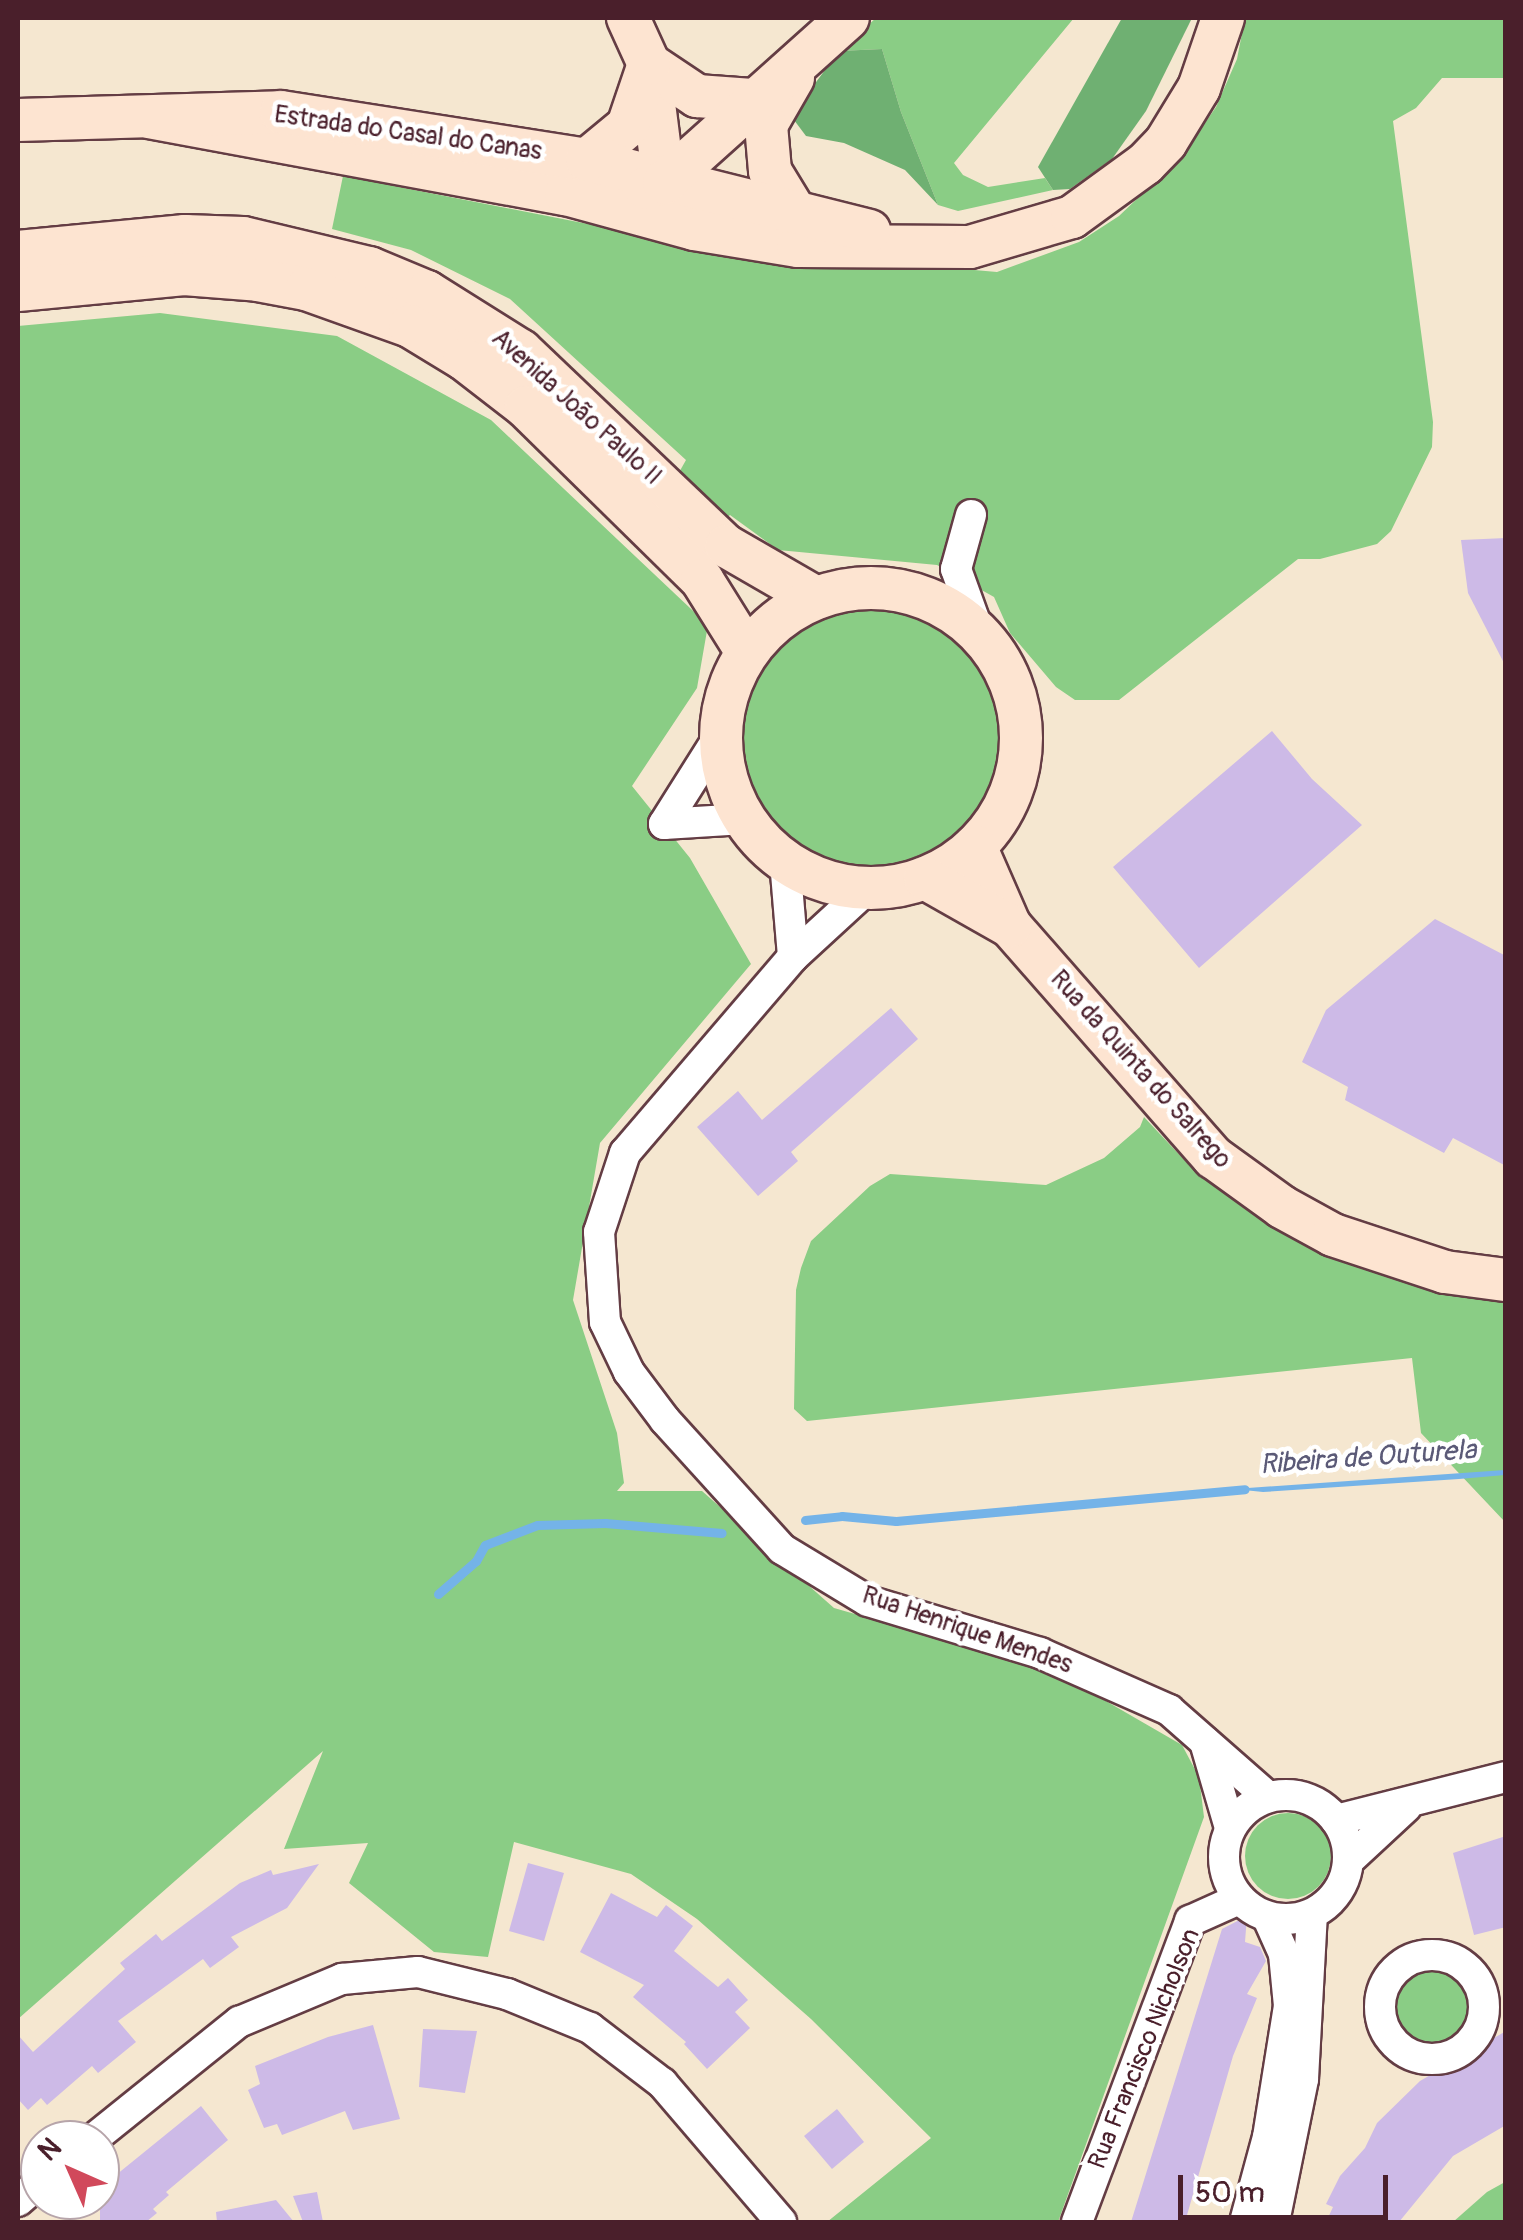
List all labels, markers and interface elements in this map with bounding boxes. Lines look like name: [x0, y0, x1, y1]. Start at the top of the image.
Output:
street label: Estrada do Casal do Canas: [272, 100, 544, 168]
street label: Avenida João Paulo II: [485, 324, 667, 492]
street label: Rua da Quinta do Salrego: [1043, 965, 1237, 1175]
water label: Ribeira de Outurela: [1259, 1434, 1477, 1482]
street label: Rua Henrique Mendes: [858, 1581, 1076, 1681]
street label: Rua Francisco Nicholson: [1083, 1924, 1207, 2174]
north arrow: [20, 2120, 120, 2220]
text: N: [31, 2131, 69, 2169]
scale bar: [1183, 2155, 1393, 2217]
text: 50 m: [1195, 2174, 1265, 2211]

